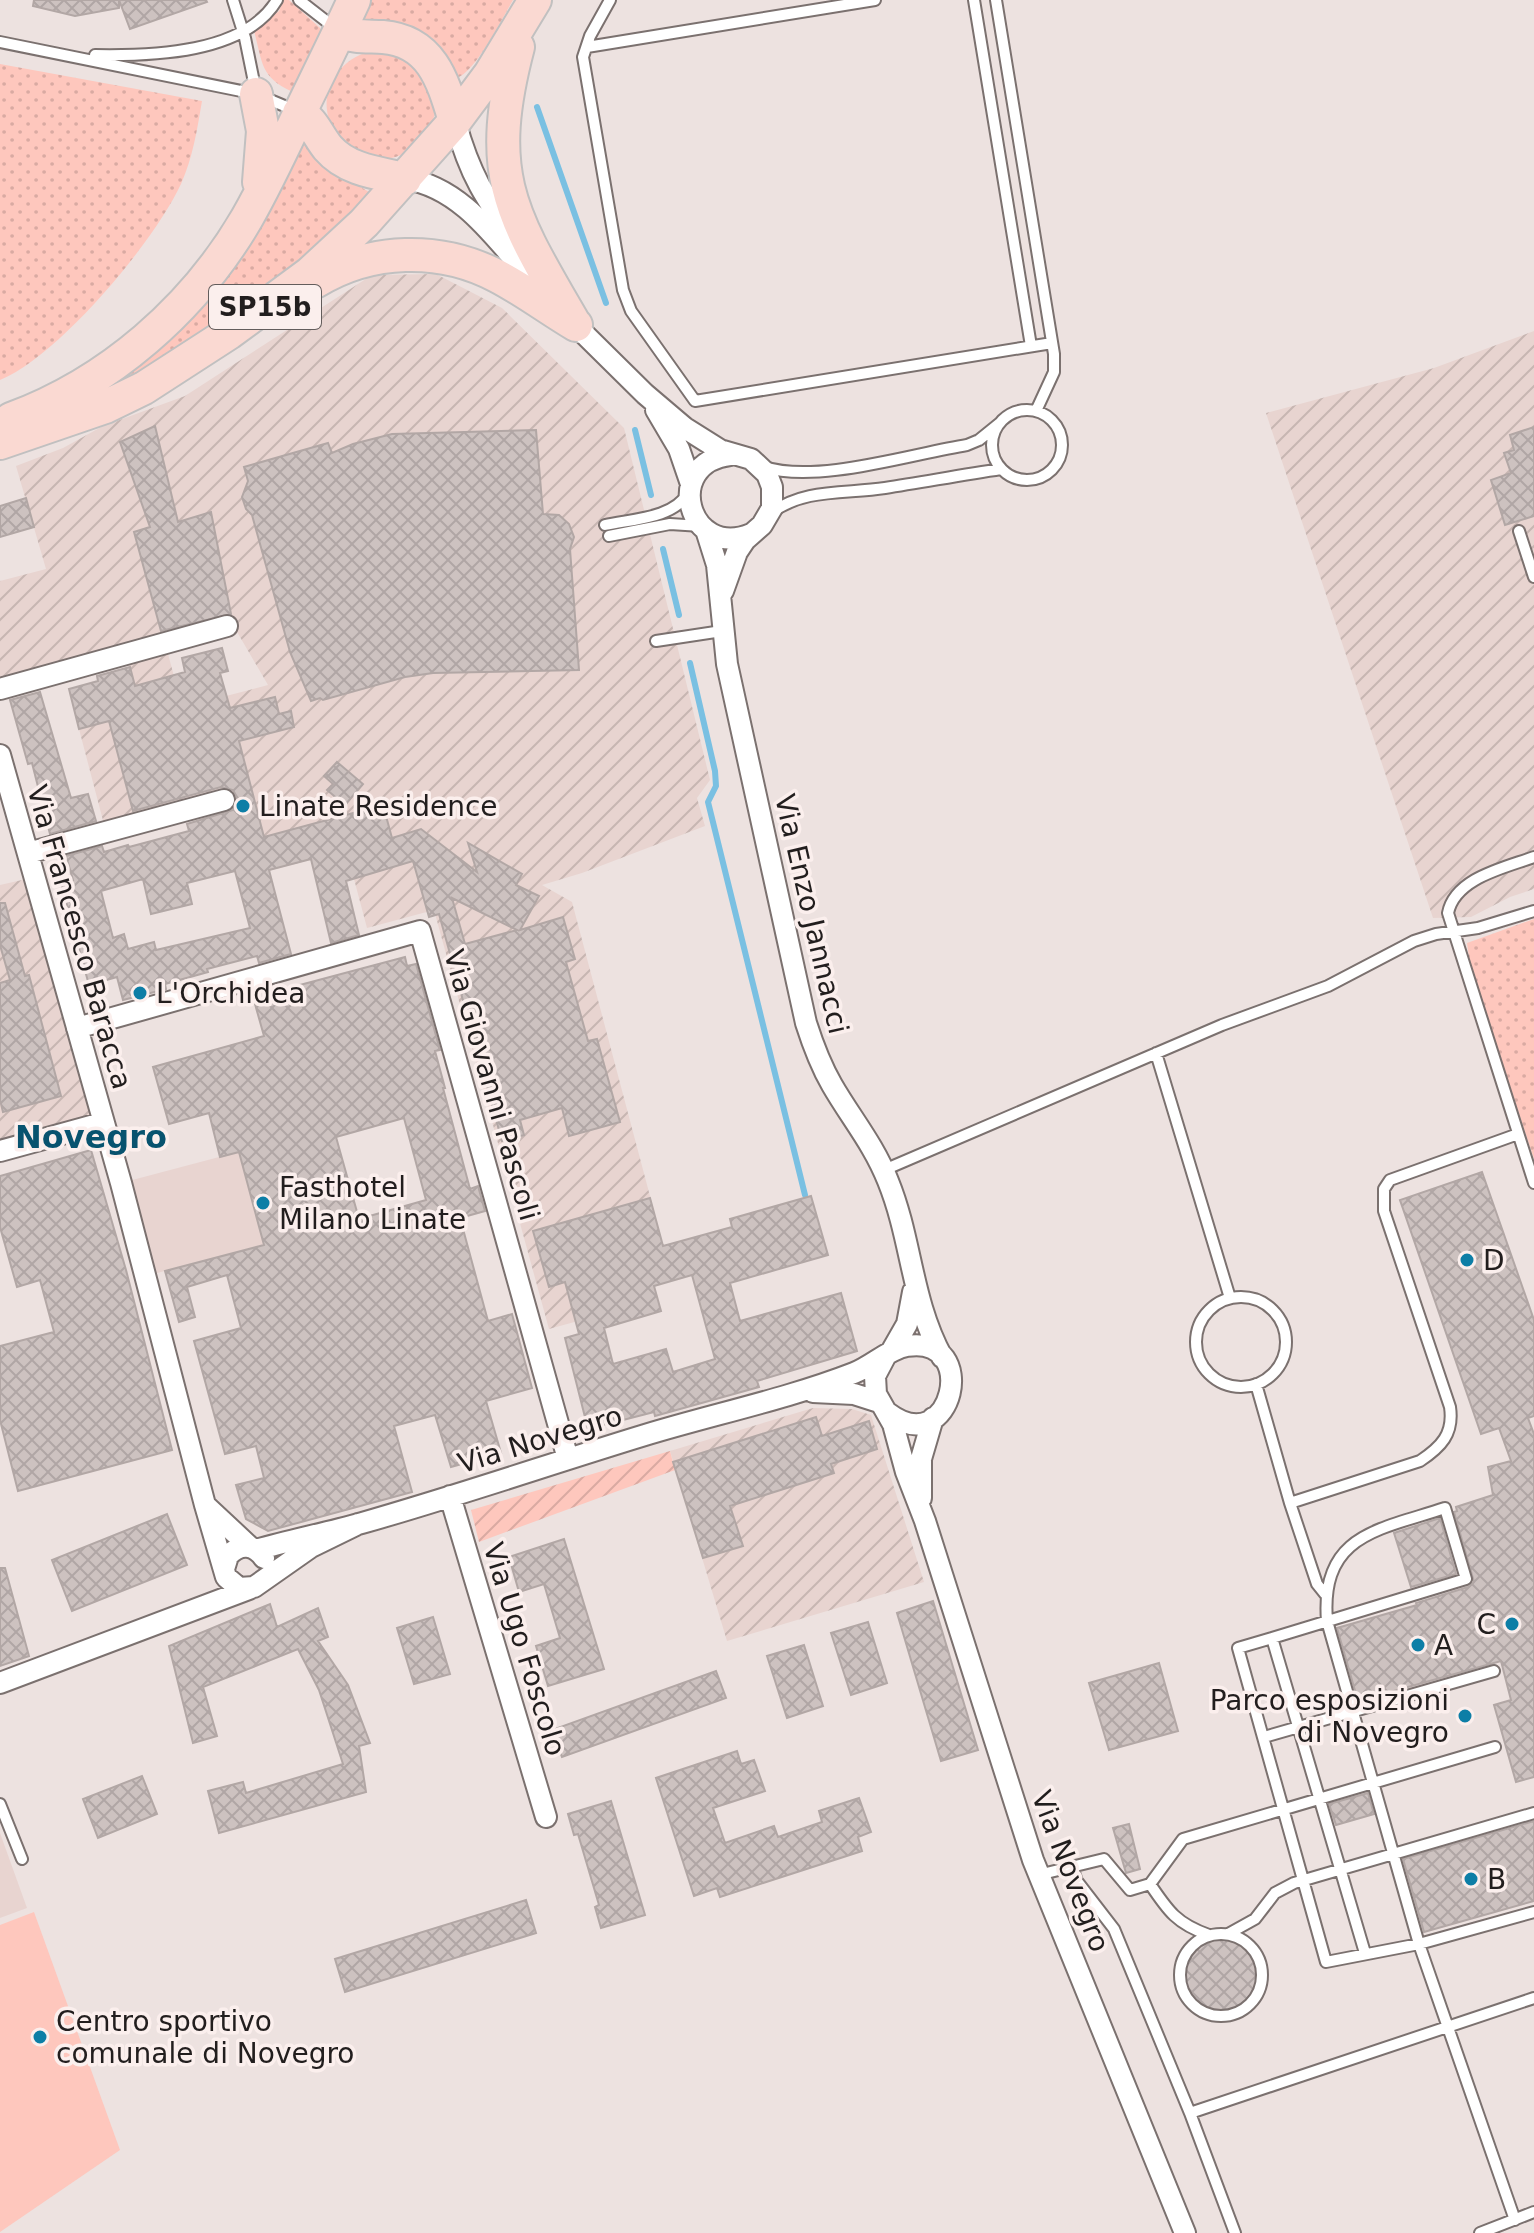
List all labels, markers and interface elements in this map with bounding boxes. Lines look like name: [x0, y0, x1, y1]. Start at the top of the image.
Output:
road number: SP15b: [209, 285, 321, 329]
street label: Via Francesco Baracca: [20, 781, 139, 1093]
place label: Linate Residence: [259, 790, 498, 823]
street label: Via Enzo Jannacci: [768, 791, 855, 1037]
marker: Linate Residence: [234, 797, 252, 815]
street label: Via Giovanni Pascoli: [437, 946, 546, 1224]
place label: L'Orchidea: [156, 977, 305, 1010]
marker: L'Orchidea: [131, 984, 149, 1002]
district label: Novegro: [15, 1118, 167, 1156]
place label: Fasthotel Milano Linate: [279, 1171, 466, 1236]
marker: Fasthotel Milano Linate: [254, 1194, 272, 1212]
place label: D: [1483, 1244, 1505, 1277]
marker: D: [1458, 1251, 1476, 1269]
street label: Via Novegro: [454, 1399, 626, 1480]
street label: Via Ugo Foscolo: [476, 1539, 573, 1760]
place label: C: [1476, 1608, 1496, 1641]
marker: C: [1503, 1615, 1521, 1633]
place label: A: [1434, 1629, 1453, 1662]
marker: A: [1409, 1636, 1427, 1654]
place label: Parco esposizioni di Novegro: [1210, 1684, 1449, 1749]
marker: Parco esposizioni di Novegro: [1456, 1707, 1474, 1725]
street label: Via Novegro: [1025, 1786, 1116, 1956]
place label: B: [1487, 1863, 1506, 1896]
marker: B: [1462, 1870, 1480, 1888]
place label: Centro sportivo comunale di Novegro: [56, 2005, 354, 2070]
marker: Centro sportivo comunale di Novegro: [31, 2028, 49, 2046]

